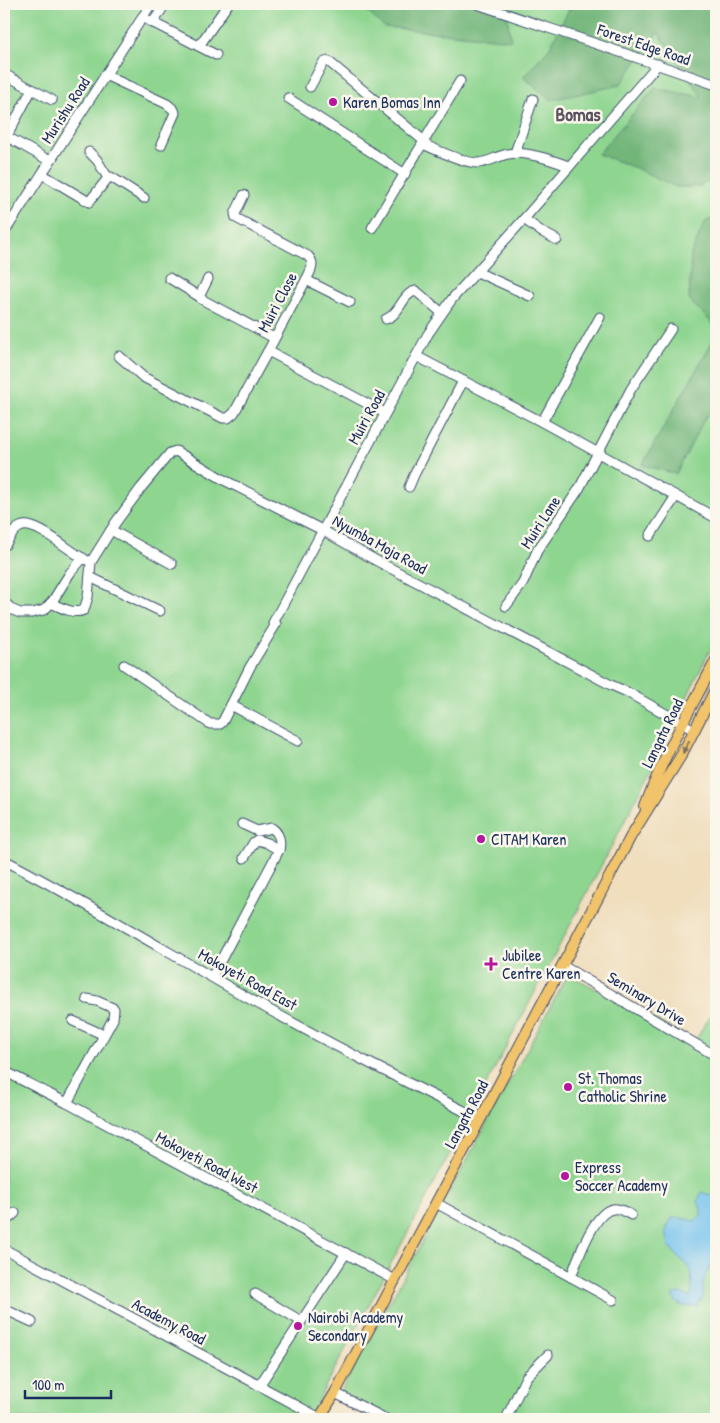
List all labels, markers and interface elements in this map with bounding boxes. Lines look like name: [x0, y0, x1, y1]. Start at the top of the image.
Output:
street label: Forest Edge Road: [594, 17, 693, 70]
street label: Murishu Road: [35, 73, 95, 147]
place label: Karen Bomas Inn: [343, 91, 441, 113]
marker: Karen Bomas Inn: [327, 96, 339, 108]
district label: Bomas: [556, 101, 601, 127]
street label: Muiri Close: [252, 268, 302, 336]
street label: Muiri Road: [342, 386, 390, 448]
street label: Muiri Lane: [515, 491, 566, 553]
street label: Nyumba Moja Road: [329, 509, 431, 579]
street label: Langata Road: [636, 695, 688, 771]
one-way arrow: [682, 740, 690, 754]
place label: CITAM Karen: [491, 828, 566, 850]
marker: CITAM Karen: [475, 833, 487, 845]
street label: Mokoyeti Road East: [195, 943, 302, 1015]
place label: Jubilee Centre Karen: [502, 944, 580, 984]
marker: Jubilee Centre Karen: [484, 957, 498, 971]
street label: Seminary Drive: [603, 966, 691, 1031]
place label: St. Thomas Catholic Shrine: [578, 1067, 667, 1107]
street label: Langata Road: [439, 1076, 493, 1152]
marker: St. Thomas Catholic Shrine: [562, 1081, 574, 1093]
street label: Mokoyeti Road West: [152, 1126, 262, 1198]
place label: Express Soccer Academy: [575, 1156, 668, 1196]
marker: Express Soccer Academy: [559, 1170, 571, 1182]
street label: Academy Road: [128, 1292, 210, 1350]
place label: Nairobi Academy Secondary: [308, 1306, 404, 1346]
marker: Nairobi Academy Secondary: [292, 1320, 304, 1332]
scale bar: [25, 1368, 111, 1400]
text: 100 m: [32, 1374, 65, 1395]

